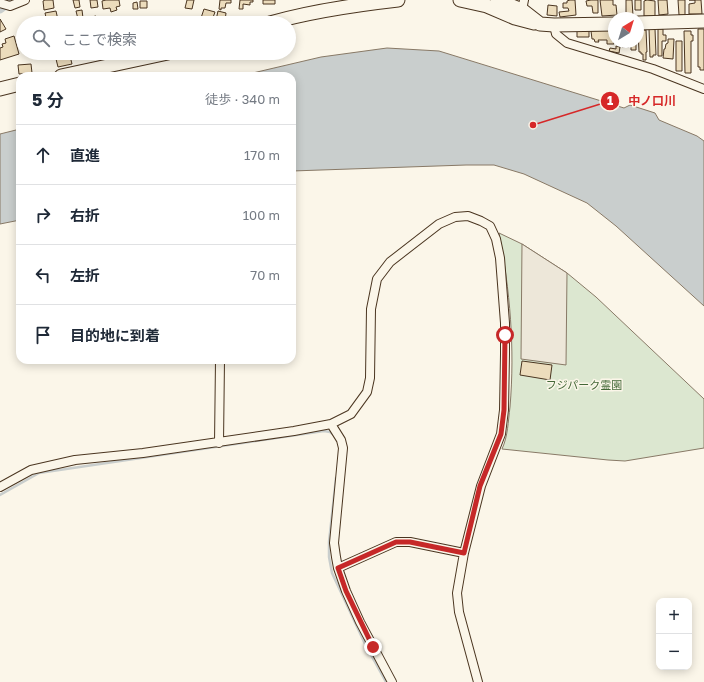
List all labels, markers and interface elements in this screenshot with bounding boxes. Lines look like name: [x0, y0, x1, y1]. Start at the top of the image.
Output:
north arrow: [608, 12, 644, 48]
search box: [16, 16, 296, 60]
icon: search: [30, 27, 52, 49]
text: ここで検索: [62, 30, 137, 48]
text: 5 分: [32, 89, 64, 110]
callout: 中ノ口川: [600, 89, 684, 113]
text: 徒歩 · 340 m: [205, 91, 280, 107]
text: 1: [607, 93, 613, 108]
text: 中ノ口川: [628, 93, 676, 108]
icon: ahead: [32, 144, 54, 166]
text: 直進: [70, 146, 100, 164]
text: 170 m: [244, 147, 280, 163]
icon: right: [32, 204, 54, 226]
text: 右折: [70, 206, 100, 224]
text: 100 m: [243, 207, 280, 223]
icon: left: [32, 264, 54, 286]
text: 左折: [70, 266, 100, 284]
text: 70 m: [250, 267, 280, 283]
icon: arrive: [32, 324, 54, 346]
text: 目的地に到着: [70, 326, 160, 344]
route start: [496, 326, 514, 344]
park label: フジパーク霊園: [546, 378, 622, 391]
map controls: [656, 598, 692, 670]
button: +: [656, 598, 692, 634]
button: −: [656, 634, 692, 670]
route end: [364, 638, 382, 656]

